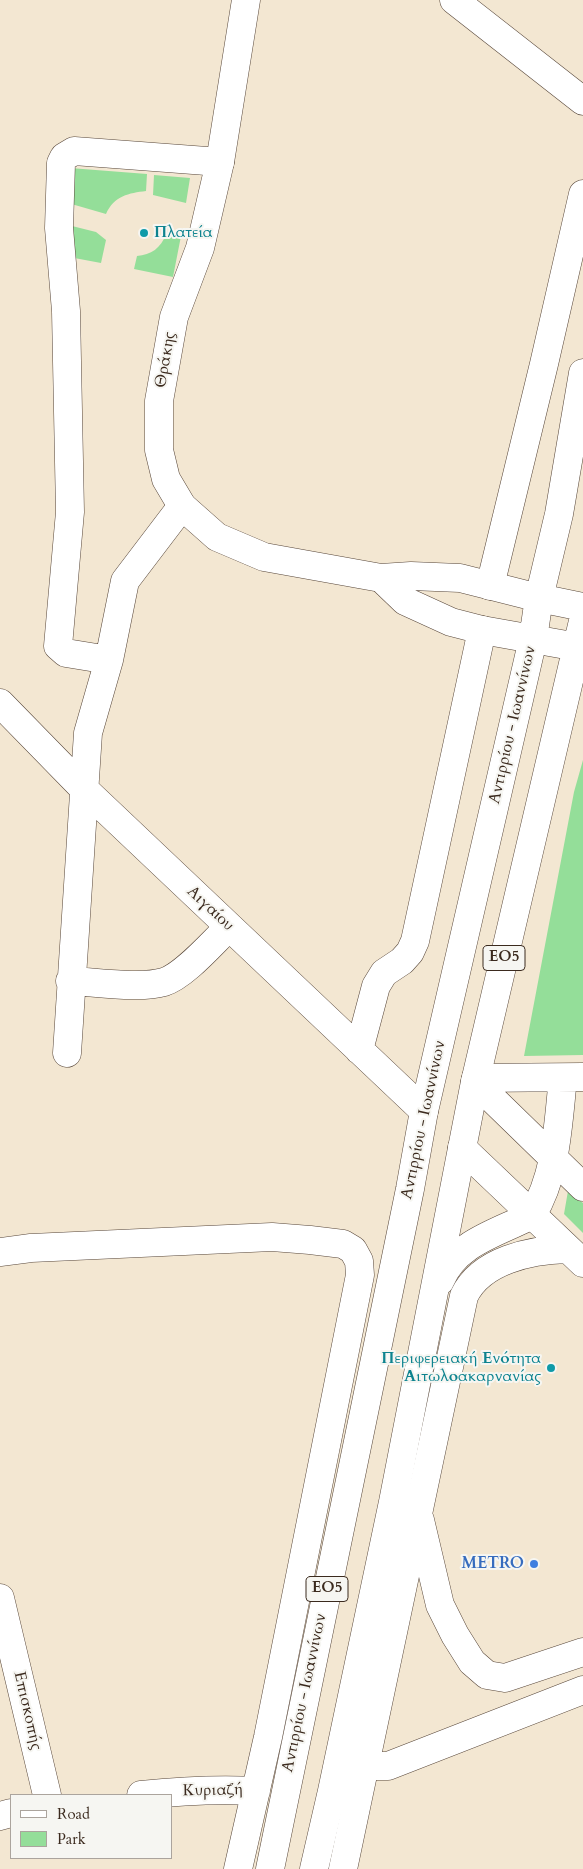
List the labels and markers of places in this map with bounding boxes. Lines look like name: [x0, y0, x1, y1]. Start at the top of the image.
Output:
place label: Πλατεία: [154, 223, 212, 243]
marker: Πλατεία: [138, 227, 150, 239]
place label: Περιφερειακή Ενότητα Αιτωλοακαρνανίας: [381, 1349, 541, 1387]
marker: Περιφερειακή Ενότητα Αιτωλοακαρνανίας: [545, 1362, 557, 1374]
place label: METRO: [462, 1554, 524, 1574]
marker: METRO: [528, 1558, 540, 1570]

